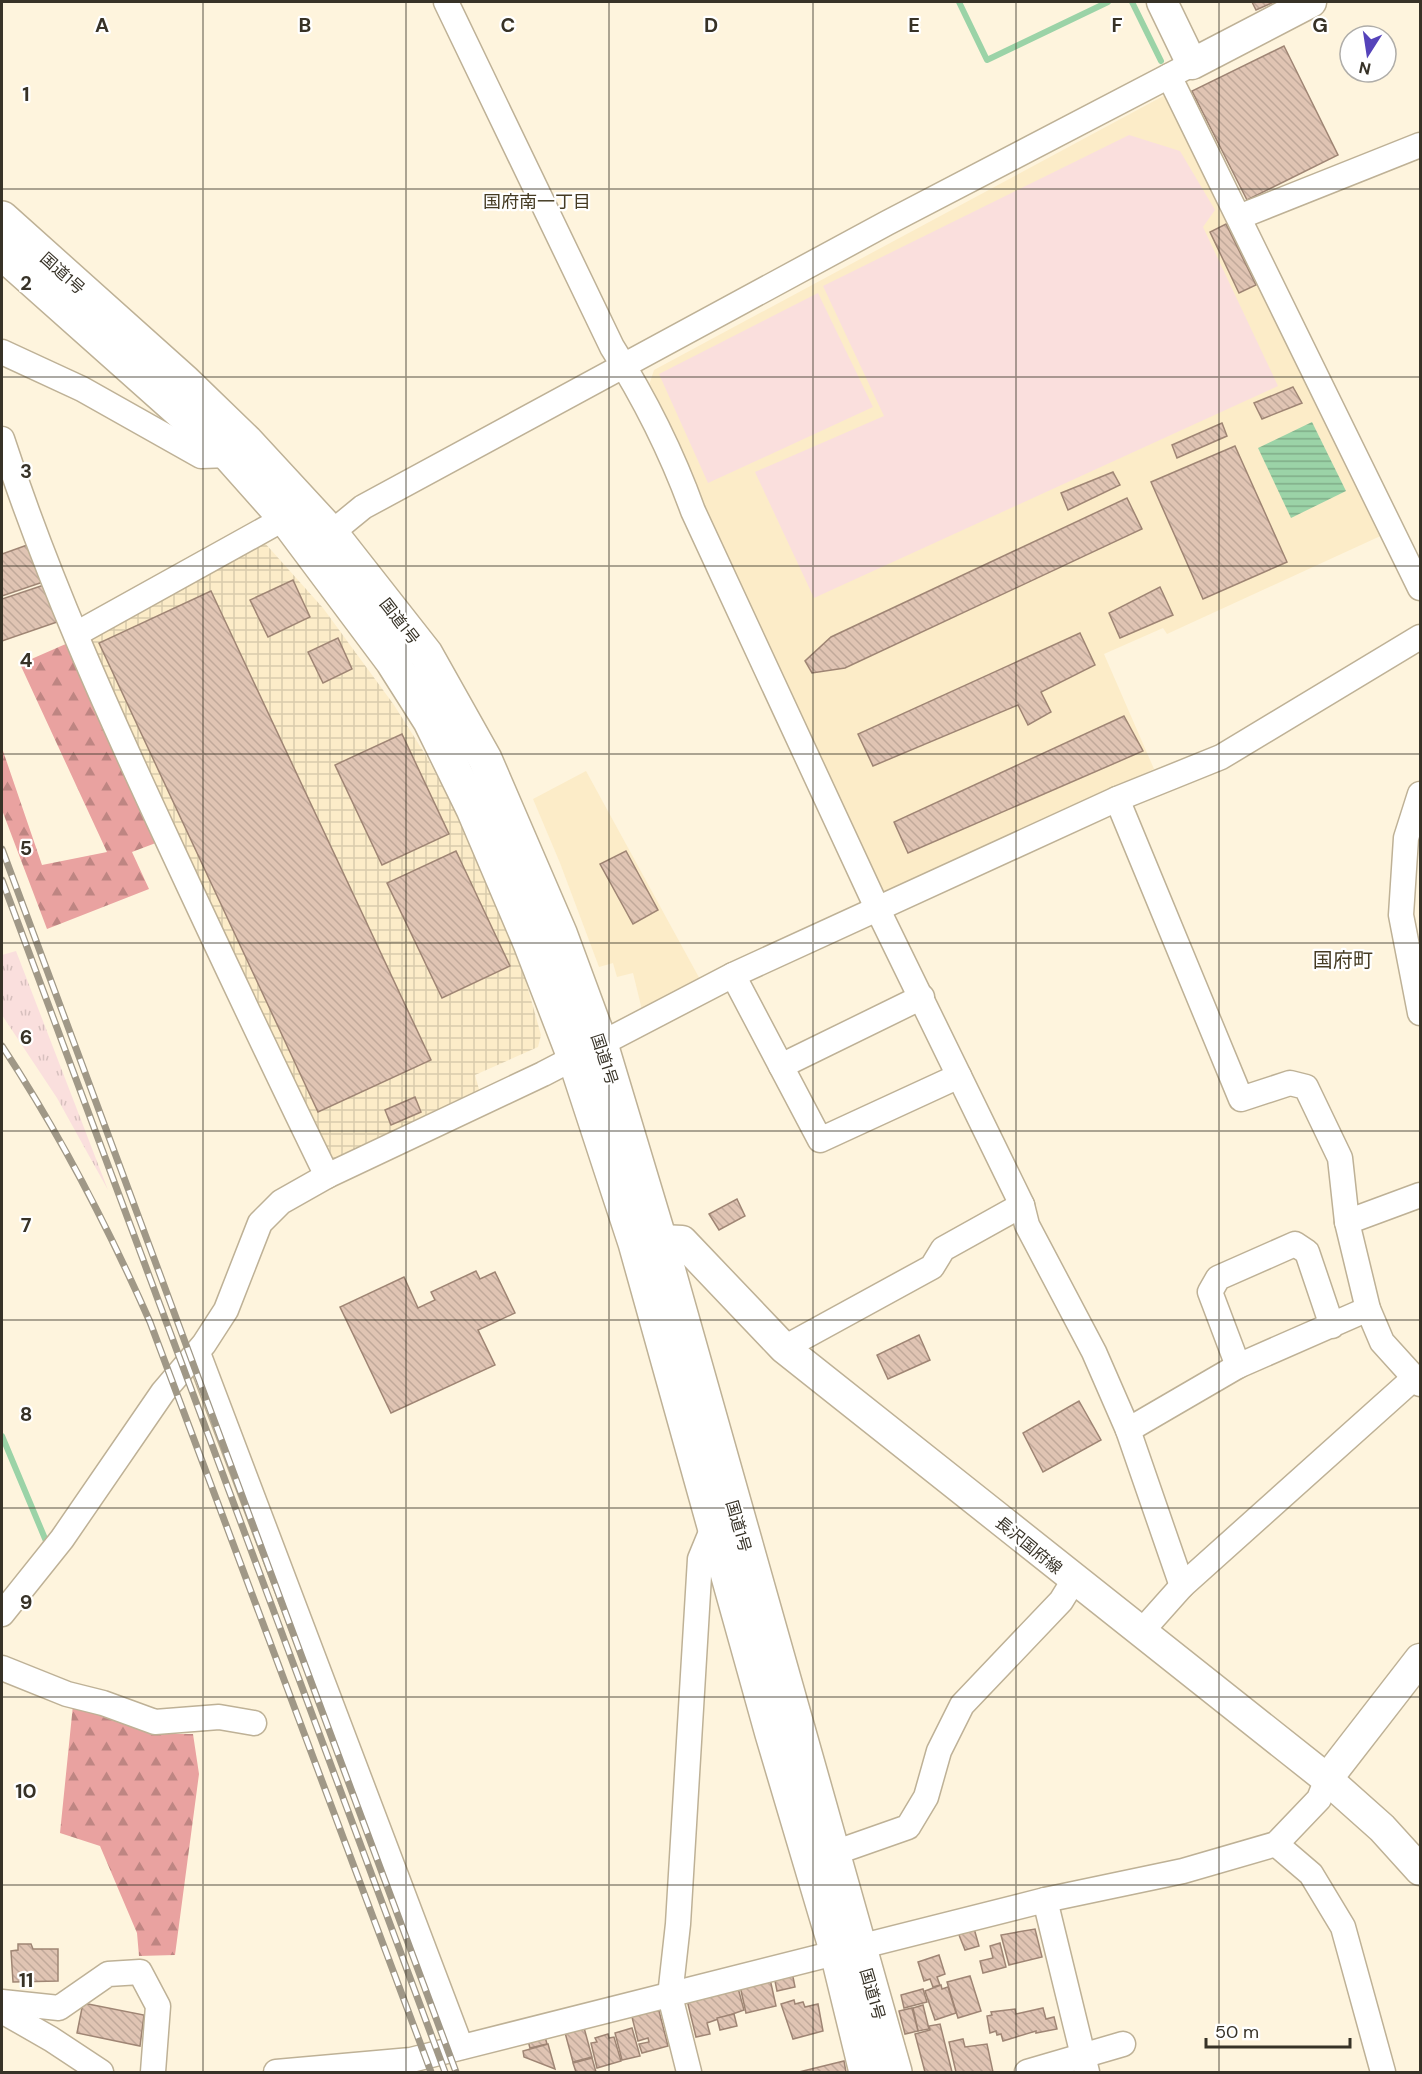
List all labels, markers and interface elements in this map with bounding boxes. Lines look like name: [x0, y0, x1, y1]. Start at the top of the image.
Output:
text: A: [95, 12, 109, 38]
text: B: [299, 12, 311, 38]
text: C: [501, 12, 515, 38]
text: D: [704, 12, 718, 38]
text: E: [908, 12, 920, 38]
text: F: [1111, 12, 1123, 38]
text: G: [1312, 12, 1328, 38]
north arrow: [1338, 24, 1398, 84]
text: N: [1357, 57, 1373, 80]
text: 1: [22, 81, 30, 107]
district label: 国府南一丁目: [483, 190, 591, 214]
street label: 国道1号: [36, 248, 89, 299]
text: 2: [20, 270, 32, 296]
text: 3: [20, 458, 32, 484]
street label: 国道1号: [375, 594, 424, 649]
text: 4: [20, 647, 33, 673]
text: 5: [20, 835, 32, 861]
district label: 国府町: [1313, 947, 1373, 973]
text: 6: [20, 1024, 32, 1050]
street label: 国道1号: [586, 1031, 623, 1088]
text: 7: [21, 1212, 32, 1238]
text: 8: [20, 1401, 32, 1427]
street label: 国道1号: [721, 1498, 756, 1555]
street label: 長沢国府線: [991, 1512, 1066, 1579]
text: 9: [20, 1589, 32, 1615]
text: 10: [15, 1778, 37, 1804]
street label: 国道1号: [855, 1966, 890, 2023]
text: 11: [19, 1967, 33, 1993]
scale bar: [1206, 2011, 1350, 2049]
text: 50 m: [1215, 2020, 1259, 2044]

